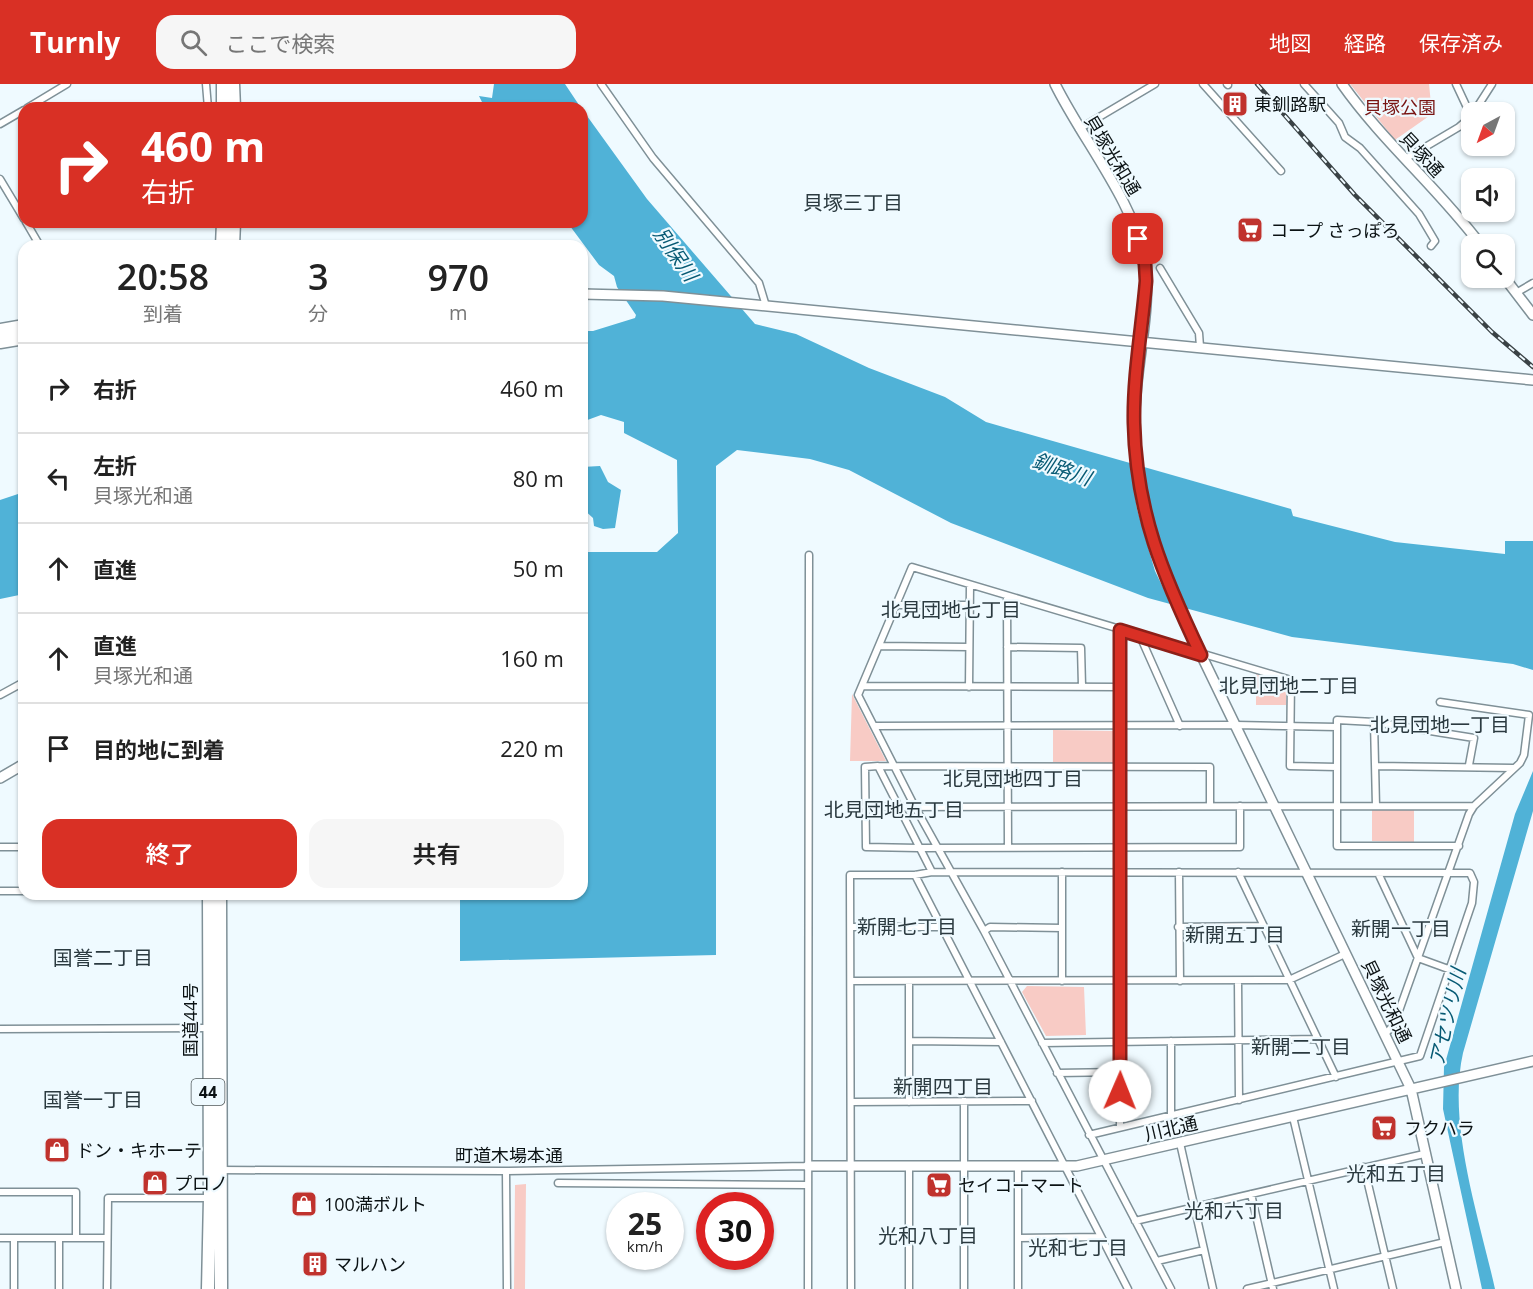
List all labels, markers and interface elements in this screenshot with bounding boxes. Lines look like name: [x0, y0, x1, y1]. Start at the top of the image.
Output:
search box: [156, 15, 576, 69]
text: Turnly: [30, 23, 120, 61]
icon: search: [177, 26, 210, 59]
text: ここで検索: [225, 28, 335, 58]
text: 地図: [1269, 29, 1311, 57]
text: 経路: [1344, 29, 1386, 57]
text: 保存済み: [1419, 29, 1503, 57]
building icon: 東釧路駅: [1220, 89, 1250, 119]
place label: 東釧路駅: [1254, 92, 1326, 116]
park label: 貝塚公園: [1364, 95, 1436, 119]
north arrow: [1461, 102, 1515, 156]
map controls: [1461, 102, 1515, 288]
street label: 貝塚光和通: [1080, 110, 1146, 200]
text: 460 m: [141, 117, 265, 174]
icon: right: [42, 126, 120, 204]
street label: 貝塚通: [1395, 126, 1449, 182]
button: sound: [1461, 168, 1515, 222]
text: 右折: [141, 173, 195, 210]
district label: 貝塚三丁目: [803, 189, 903, 216]
pin: [1112, 213, 1163, 264]
supermarket icon: コープ さっぽろ: [1235, 215, 1265, 245]
place label: コープ さっぽろ: [1270, 218, 1400, 242]
water label: 別保川: [648, 222, 705, 288]
icon: arrive: [1121, 222, 1154, 255]
button: search: [1461, 234, 1515, 288]
text: 20:58: [117, 252, 209, 301]
text: 3: [308, 252, 329, 301]
text: 970: [427, 253, 489, 302]
text: m: [449, 299, 468, 326]
text: 到着: [143, 300, 183, 327]
text: 分: [308, 300, 328, 327]
icon: right: [42, 372, 75, 405]
text: 460 m: [500, 373, 564, 403]
text: 右折: [93, 374, 137, 404]
water label: 釧路川: [1029, 446, 1097, 492]
text: 左折: [93, 450, 137, 480]
icon: left: [42, 462, 75, 495]
text: 80 m: [513, 463, 564, 493]
text: 貝塚光和通: [93, 482, 193, 509]
icon: ahead: [42, 552, 75, 585]
text: 50 m: [513, 553, 564, 583]
text: 直進: [93, 554, 137, 584]
district label: 北見団地七丁目: [881, 596, 1021, 623]
text: 直進: [93, 630, 137, 660]
icon: ahead: [42, 642, 75, 675]
text: 160 m: [500, 643, 564, 673]
text: 貝塚光和通: [93, 662, 193, 689]
district label: 北見団地二丁目: [1219, 672, 1359, 699]
district label: 北見団地一丁目: [1370, 711, 1510, 738]
icon: arrive: [42, 732, 75, 765]
text: 220 m: [500, 733, 564, 763]
text: 目的地に到着: [93, 734, 225, 764]
district label: 北見団地四丁目: [943, 765, 1083, 792]
district label: 北見団地五丁目: [824, 796, 964, 823]
button: 終了: [42, 819, 297, 888]
button: 共有: [309, 819, 564, 888]
district label: 新開七丁目: [857, 913, 957, 940]
district label: 新開一丁目: [1351, 915, 1451, 942]
district label: 新開五丁目: [1185, 921, 1285, 948]
district label: 国誉二丁目: [53, 944, 153, 971]
street label: 貝塚光和通: [1356, 955, 1418, 1047]
water label: アセツリ川: [1423, 963, 1472, 1069]
street label: 国道44号: [178, 983, 202, 1057]
district label: 新開二丁目: [1251, 1033, 1351, 1060]
position arrow: [1088, 1059, 1152, 1123]
district label: 新開四丁目: [893, 1073, 993, 1100]
road number: 44: [192, 1079, 224, 1105]
district label: 国誉一丁目: [43, 1086, 143, 1113]
street label: 川北通: [1142, 1110, 1200, 1146]
supermarket icon: フクハラ: [1369, 1113, 1399, 1143]
place label: フクハラ: [1404, 1116, 1475, 1140]
shop icon: ドン・キホーテ: [42, 1135, 72, 1165]
place label: ドン・キホーテ: [76, 1138, 202, 1162]
street label: 町道木場本通: [455, 1143, 563, 1167]
district label: 光和五丁目: [1346, 1160, 1446, 1187]
shop icon: プロノ: [140, 1168, 170, 1198]
supermarket icon: セイコーマート: [924, 1170, 954, 1200]
place label: プロノ: [174, 1171, 228, 1195]
place label: セイコーマート: [958, 1173, 1084, 1197]
shop icon: 100満ボルト: [289, 1189, 319, 1219]
place label: 100満ボルト: [324, 1192, 427, 1216]
speed limit sign: 30: [696, 1192, 774, 1270]
district label: 光和六丁目: [1184, 1197, 1284, 1224]
text: 25: [628, 1203, 662, 1244]
district label: 光和八丁目: [878, 1222, 978, 1249]
district label: 光和七丁目: [1028, 1234, 1128, 1261]
text: km/h: [627, 1236, 663, 1256]
building icon: マルハン: [300, 1249, 330, 1279]
place label: マルハン: [334, 1252, 406, 1276]

